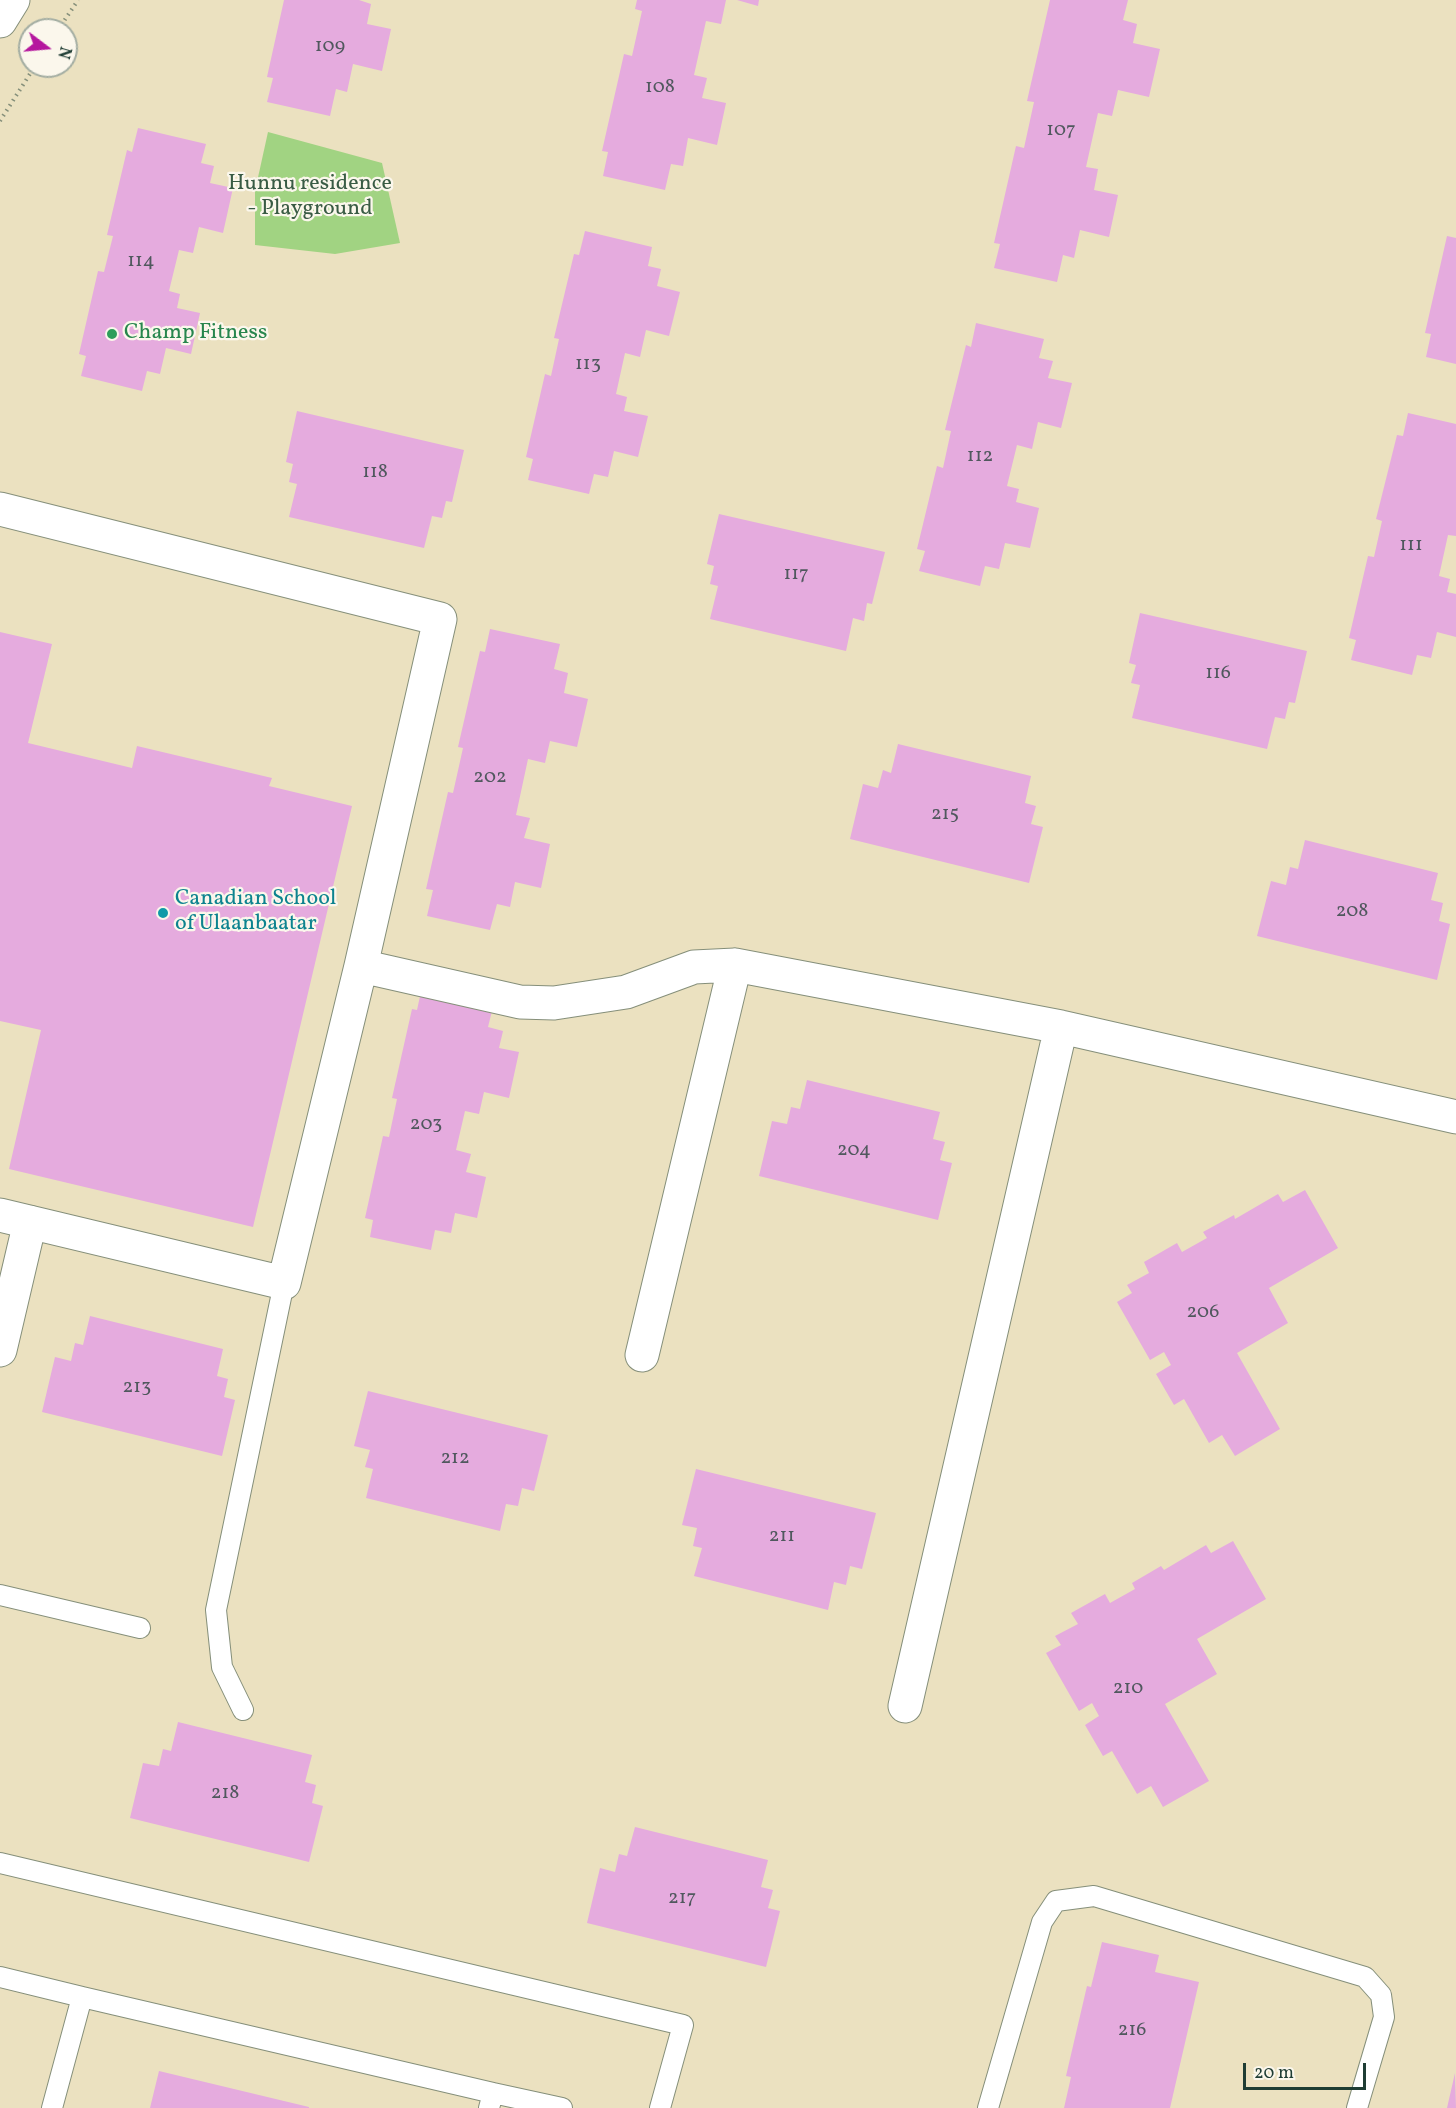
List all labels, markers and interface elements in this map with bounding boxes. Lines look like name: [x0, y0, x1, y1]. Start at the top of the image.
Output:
north arrow: [18, 18, 78, 78]
house number: 109: [315, 35, 345, 59]
text: N: [51, 44, 76, 61]
house number: 108: [645, 76, 675, 100]
house number: 107: [1046, 119, 1076, 143]
park label: Hunnu residence - Playground: [228, 172, 392, 224]
house number: 114: [127, 250, 155, 274]
place label: Champ Fitness: [124, 321, 267, 347]
marker: Champ Fitness: [105, 327, 119, 341]
house number: 113: [575, 353, 601, 377]
house number: 112: [967, 445, 993, 469]
house number: 118: [362, 461, 388, 485]
house number: 111: [1399, 534, 1423, 558]
house number: 117: [783, 563, 809, 587]
house number: 116: [1205, 662, 1231, 686]
house number: 202: [473, 766, 507, 790]
house number: 215: [931, 803, 959, 827]
place label: Canadian School of Ulaanbaatar: [175, 887, 336, 938]
house number: 208: [1336, 900, 1368, 924]
marker: Canadian School of Ulaanbaatar: [156, 906, 170, 920]
house number: 203: [410, 1113, 442, 1137]
house number: 204: [837, 1139, 871, 1163]
house number: 206: [1187, 1301, 1219, 1325]
house number: 213: [123, 1376, 151, 1400]
house number: 212: [440, 1447, 470, 1471]
house number: 211: [769, 1525, 795, 1549]
house number: 210: [1113, 1677, 1143, 1701]
house number: 218: [211, 1782, 239, 1806]
house number: 217: [668, 1887, 696, 1911]
house number: 216: [1118, 2019, 1146, 2043]
scale bar: [1246, 2051, 1369, 2089]
text: 20 m: [1254, 2061, 1294, 2086]

